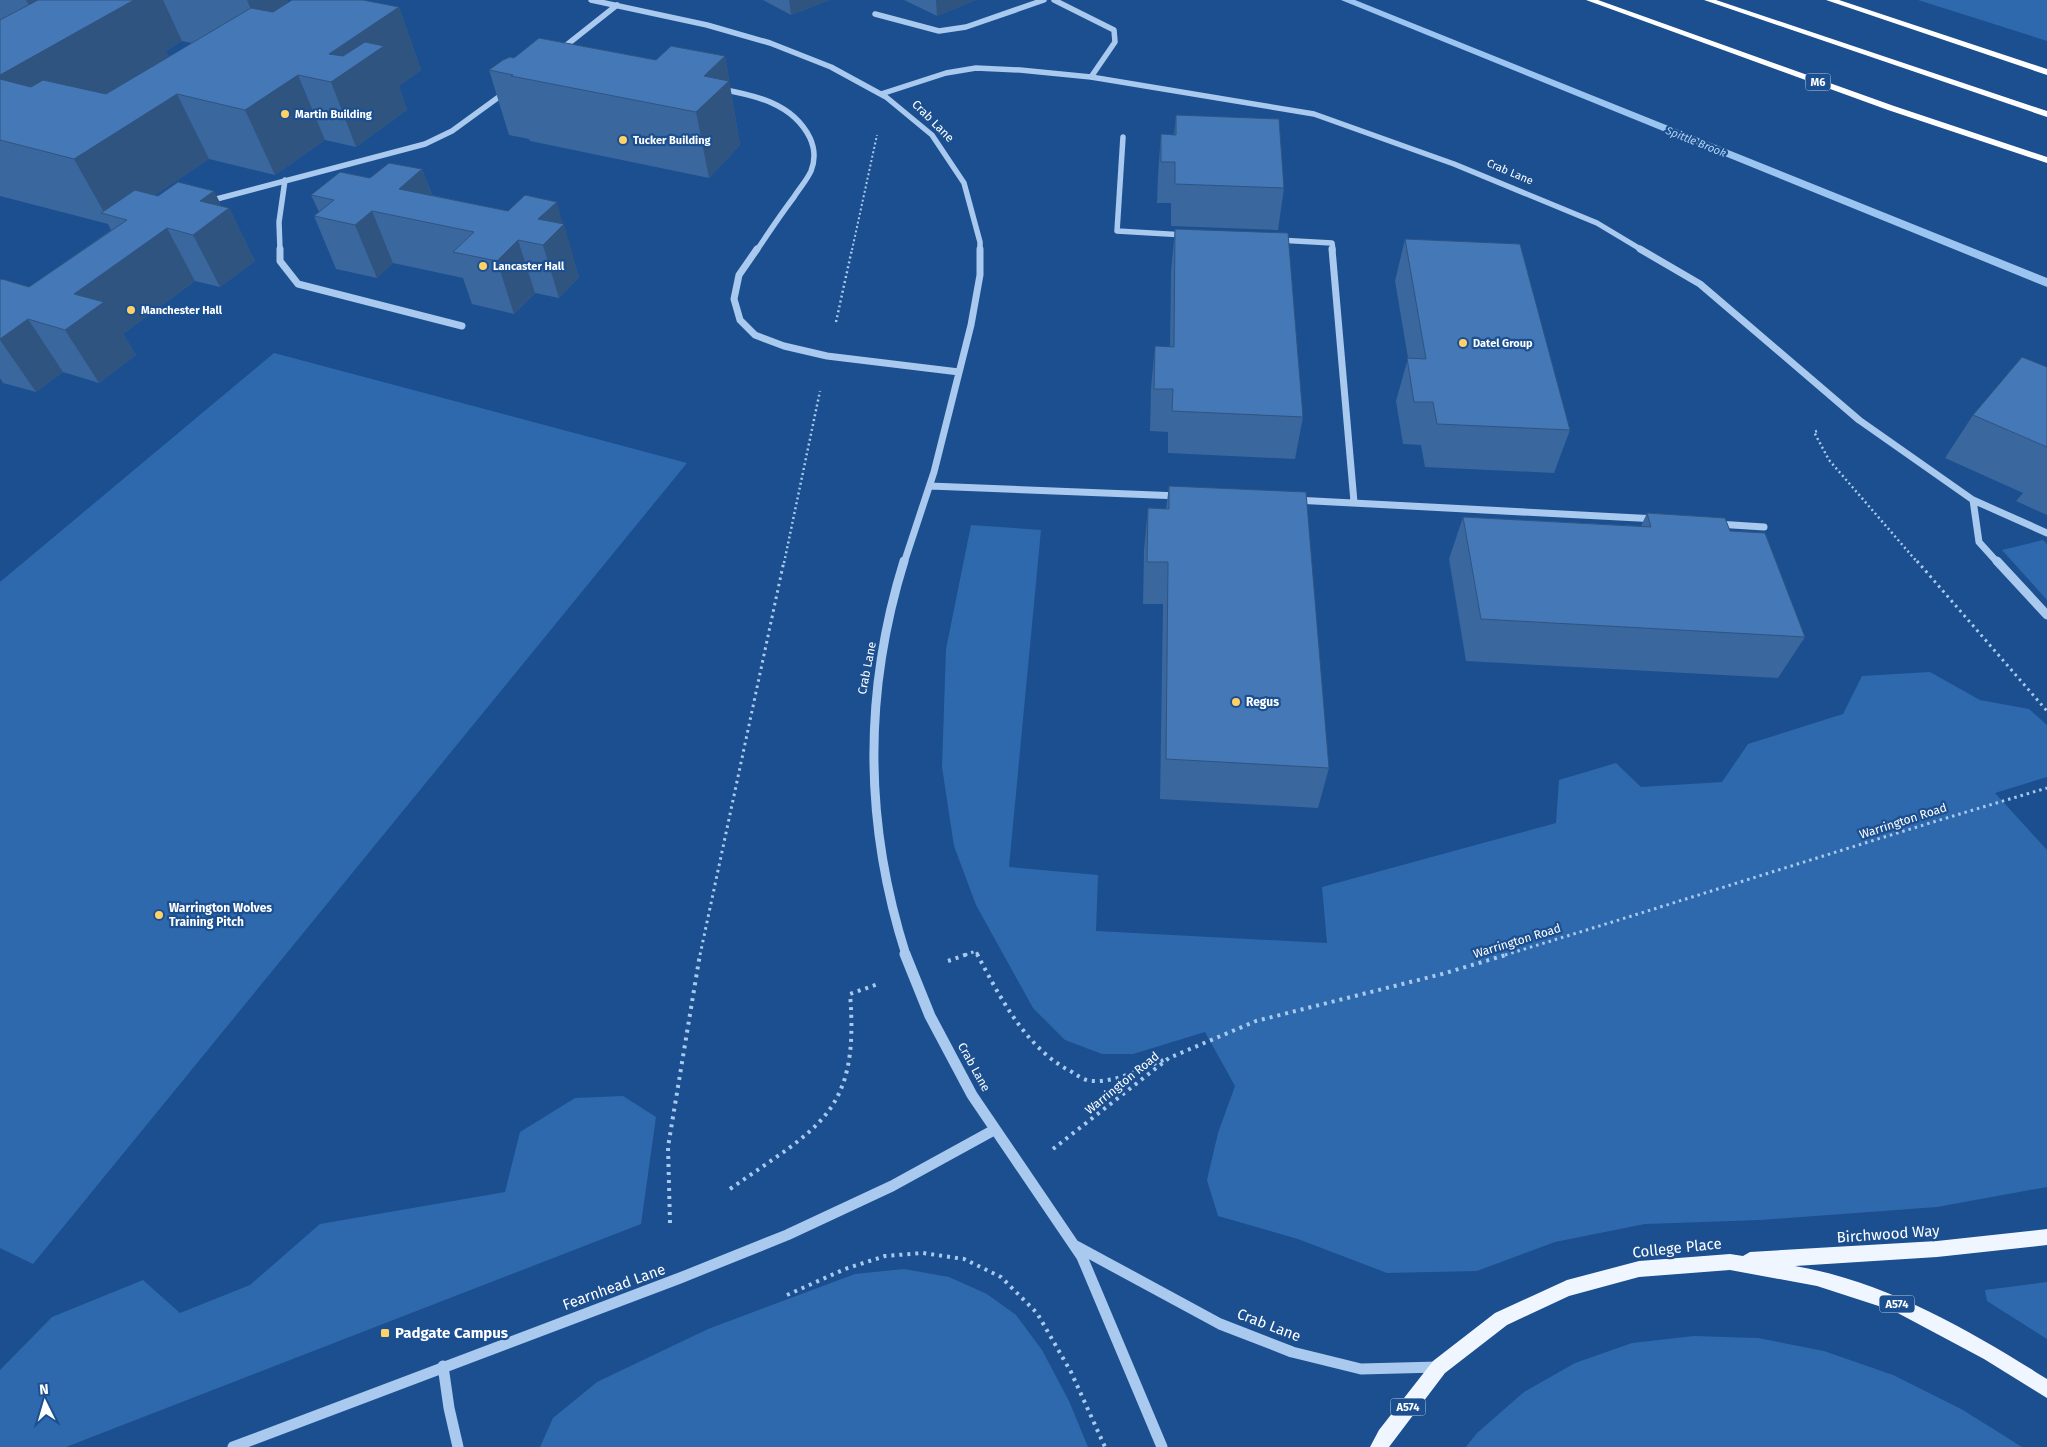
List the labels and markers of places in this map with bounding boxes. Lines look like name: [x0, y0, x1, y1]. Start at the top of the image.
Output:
marker: Martin Building: [279, 108, 291, 120]
place label: Martin Building: [295, 108, 373, 121]
marker: Tucker Building: [617, 134, 629, 146]
place label: Tucker Building: [633, 134, 712, 147]
marker: Lancaster Hall: [477, 260, 489, 272]
place label: Lancaster Hall: [493, 260, 565, 273]
marker: Manchester Hall: [125, 304, 137, 316]
place label: Manchester Hall: [141, 304, 223, 317]
marker: Datel Group: [1457, 337, 1469, 349]
place label: Datel Group: [1473, 337, 1533, 350]
place label: Regus: [1246, 695, 1279, 709]
marker: Regus: [1230, 696, 1242, 708]
place label: Warrington Wolves Training Pitch: [169, 901, 272, 929]
marker: Warrington Wolves Training Pitch: [153, 909, 165, 921]
place label: Padgate Campus: [395, 1324, 508, 1342]
marker: Padgate Campus: [379, 1327, 391, 1339]

